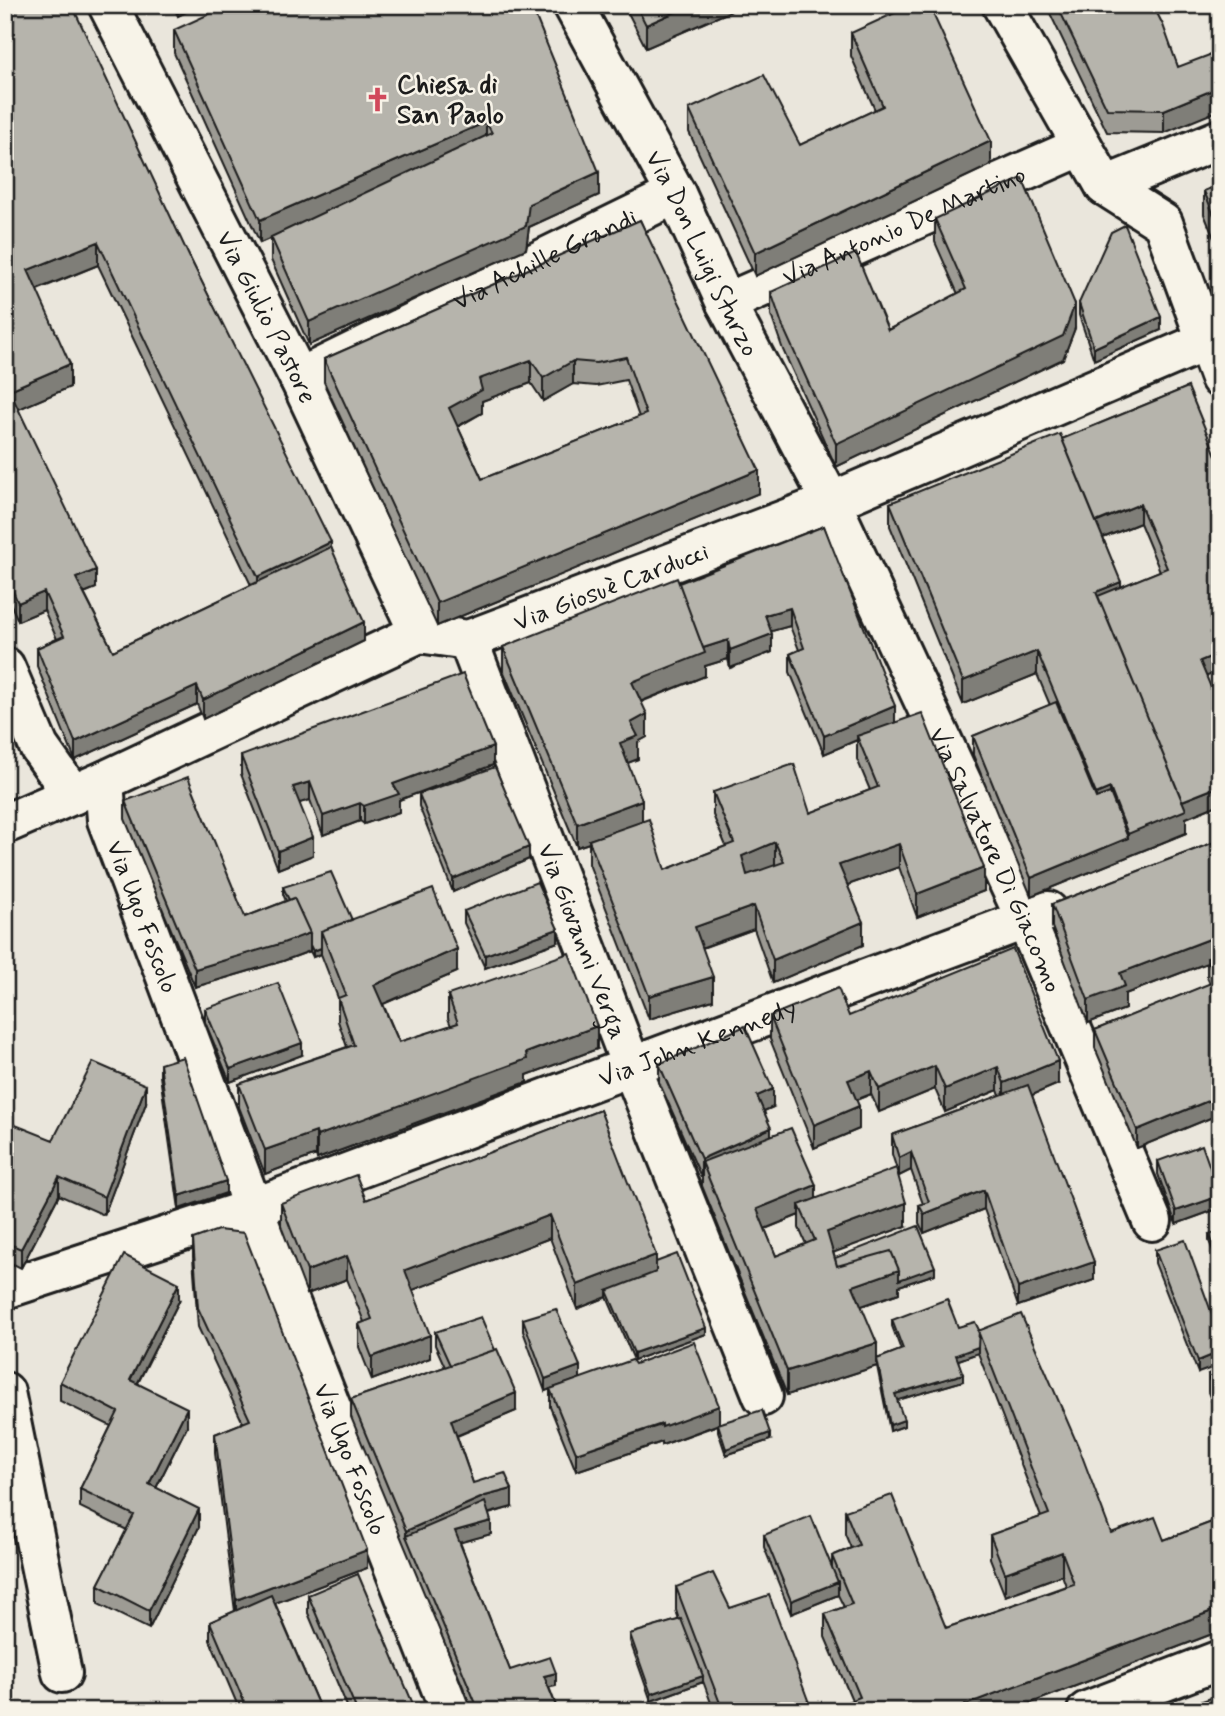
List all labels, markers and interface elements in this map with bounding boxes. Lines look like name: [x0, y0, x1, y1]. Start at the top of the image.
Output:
place label: Chiesa di San Paolo: [397, 69, 504, 133]
church icon: Chiesa di San Paolo: [363, 85, 391, 113]
street label: Via Don Luigi Sturzo: [636, 145, 766, 363]
street label: Via Antonio De Martino: [777, 158, 1031, 295]
street label: Via Achille Grandi: [447, 201, 643, 319]
street label: Via Giulio Pastore: [207, 225, 324, 410]
street label: Via Giosuè Carducci: [509, 535, 714, 640]
street label: Via Salvatore Di Giacomo: [919, 722, 1069, 998]
street label: Via Ugo Foscolo: [97, 836, 186, 998]
street label: Via Giovanni Verga: [528, 839, 634, 1044]
street label: Via John Kennedy: [594, 991, 802, 1096]
street label: Via Ugo Foscolo: [304, 1378, 395, 1541]

